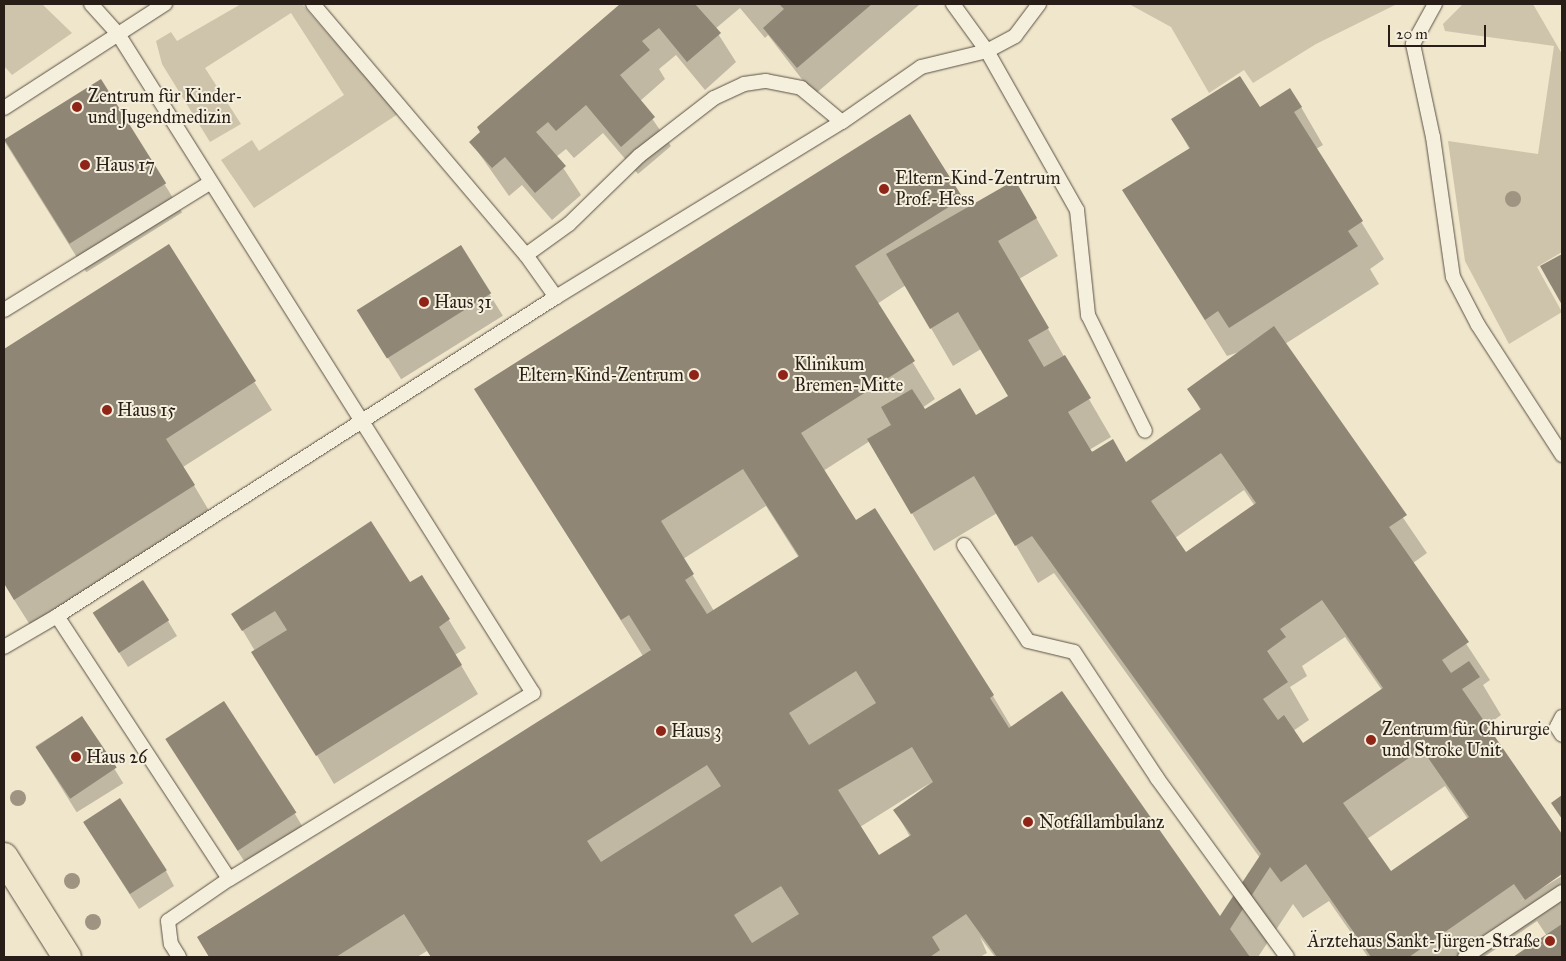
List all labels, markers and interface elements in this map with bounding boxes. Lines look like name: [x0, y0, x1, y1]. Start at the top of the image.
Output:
scale bar: [1391, 15, 1488, 47]
text: 20 m: [1396, 25, 1428, 43]
place label: Zentrum für Kinder- und Jugendmedizin: [88, 86, 243, 128]
marker: Zentrum für Kinder- und Jugendmedizin: [70, 100, 84, 114]
place label: Haus 17: [95, 154, 155, 176]
marker: Haus 17: [79, 159, 91, 171]
place label: Eltern-Kind-Zentrum Prof.-Hess: [895, 168, 1061, 210]
marker: Eltern-Kind-Zentrum Prof.-Hess: [877, 182, 891, 196]
place label: Haus 31: [434, 291, 492, 313]
marker: Haus 31: [418, 296, 430, 308]
place label: Klinikum Bremen-Mitte: [794, 354, 903, 396]
place label: Eltern-Kind-Zentrum: [518, 364, 684, 386]
marker: Klinikum Bremen-Mitte: [776, 368, 790, 382]
marker: Eltern-Kind-Zentrum: [688, 369, 700, 381]
place label: Haus 15: [117, 399, 176, 421]
marker: Haus 15: [101, 404, 113, 416]
place label: Zentrum für Chirurgie und Stroke Unit: [1382, 719, 1550, 762]
place label: Haus 3: [671, 720, 721, 742]
marker: Haus 3: [655, 725, 667, 737]
marker: Zentrum für Chirurgie und Stroke Unit: [1364, 733, 1378, 747]
place label: Haus 26: [86, 746, 147, 768]
marker: Haus 26: [70, 751, 82, 763]
place label: Notfallambulanz: [1039, 811, 1164, 833]
marker: Notfallambulanz: [1021, 815, 1035, 829]
place label: Ärztehaus Sankt-Jürgen-Straße: [1307, 930, 1540, 952]
marker: Ärztehaus Sankt-Jürgen-Straße: [1544, 935, 1556, 947]

